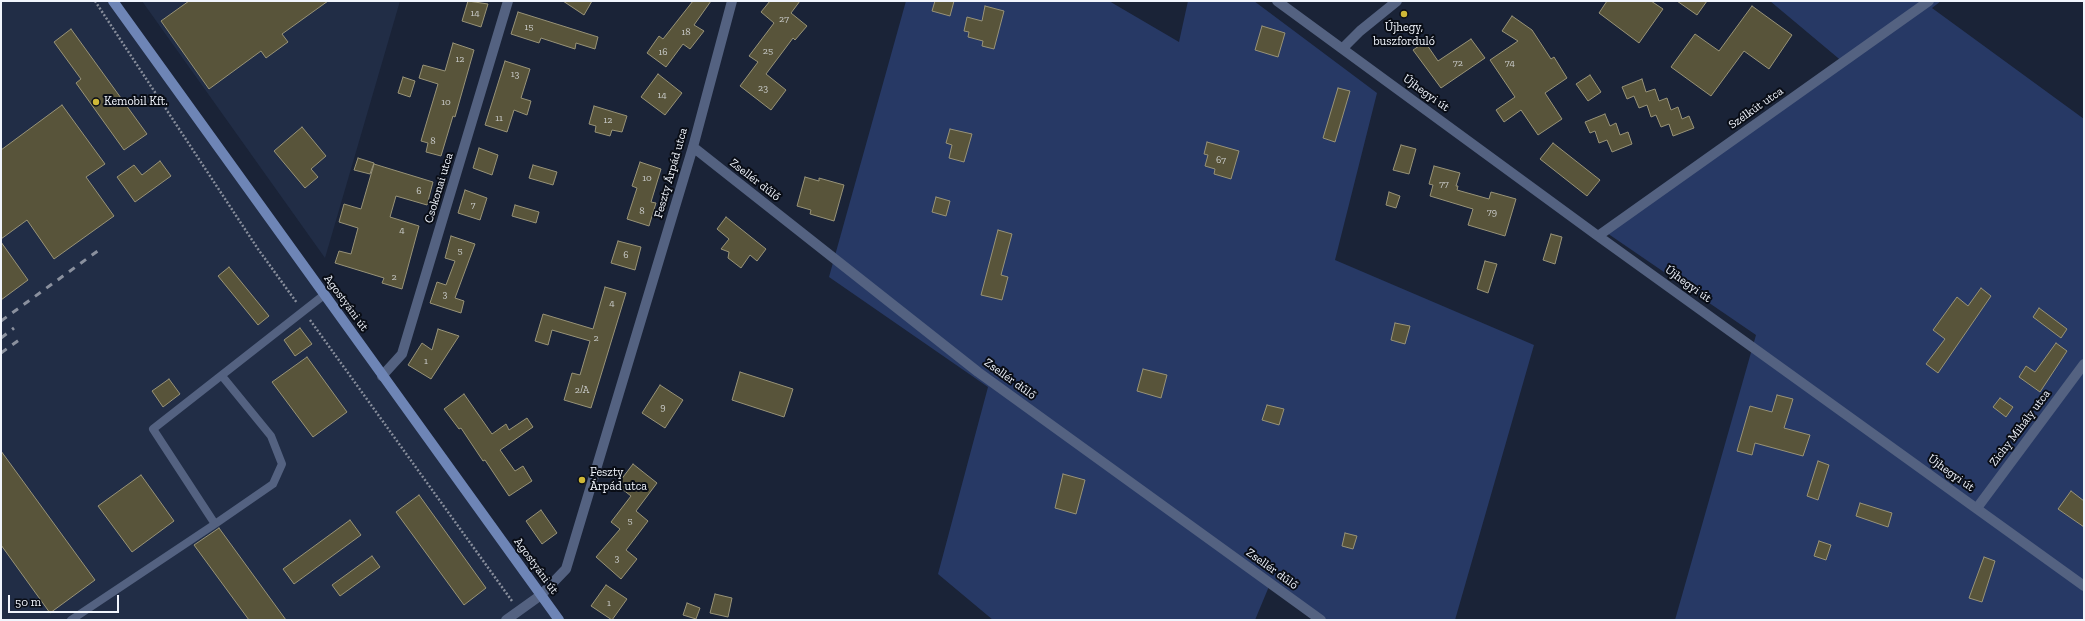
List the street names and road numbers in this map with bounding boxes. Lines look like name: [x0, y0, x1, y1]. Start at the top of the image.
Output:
street label: Újhegyi út: [1400, 71, 1452, 115]
street label: Szélkút utca: [1726, 84, 1786, 132]
street label: Feszty Árpád utca: [651, 126, 691, 220]
street label: Csokonai utca: [421, 151, 457, 225]
street label: Zsellér dűlő: [727, 156, 783, 204]
street label: Újhegyi út: [1662, 262, 1714, 306]
street label: Agostyáni út: [321, 272, 371, 334]
street label: Zsellér dűlő: [981, 355, 1039, 403]
street label: Zichy Mihály utca: [1987, 387, 2053, 469]
street label: Újhegyi út: [1925, 451, 1977, 495]
street label: Agostyáni út: [511, 535, 561, 597]
street label: Zsellér dűlő: [1243, 545, 1301, 593]

